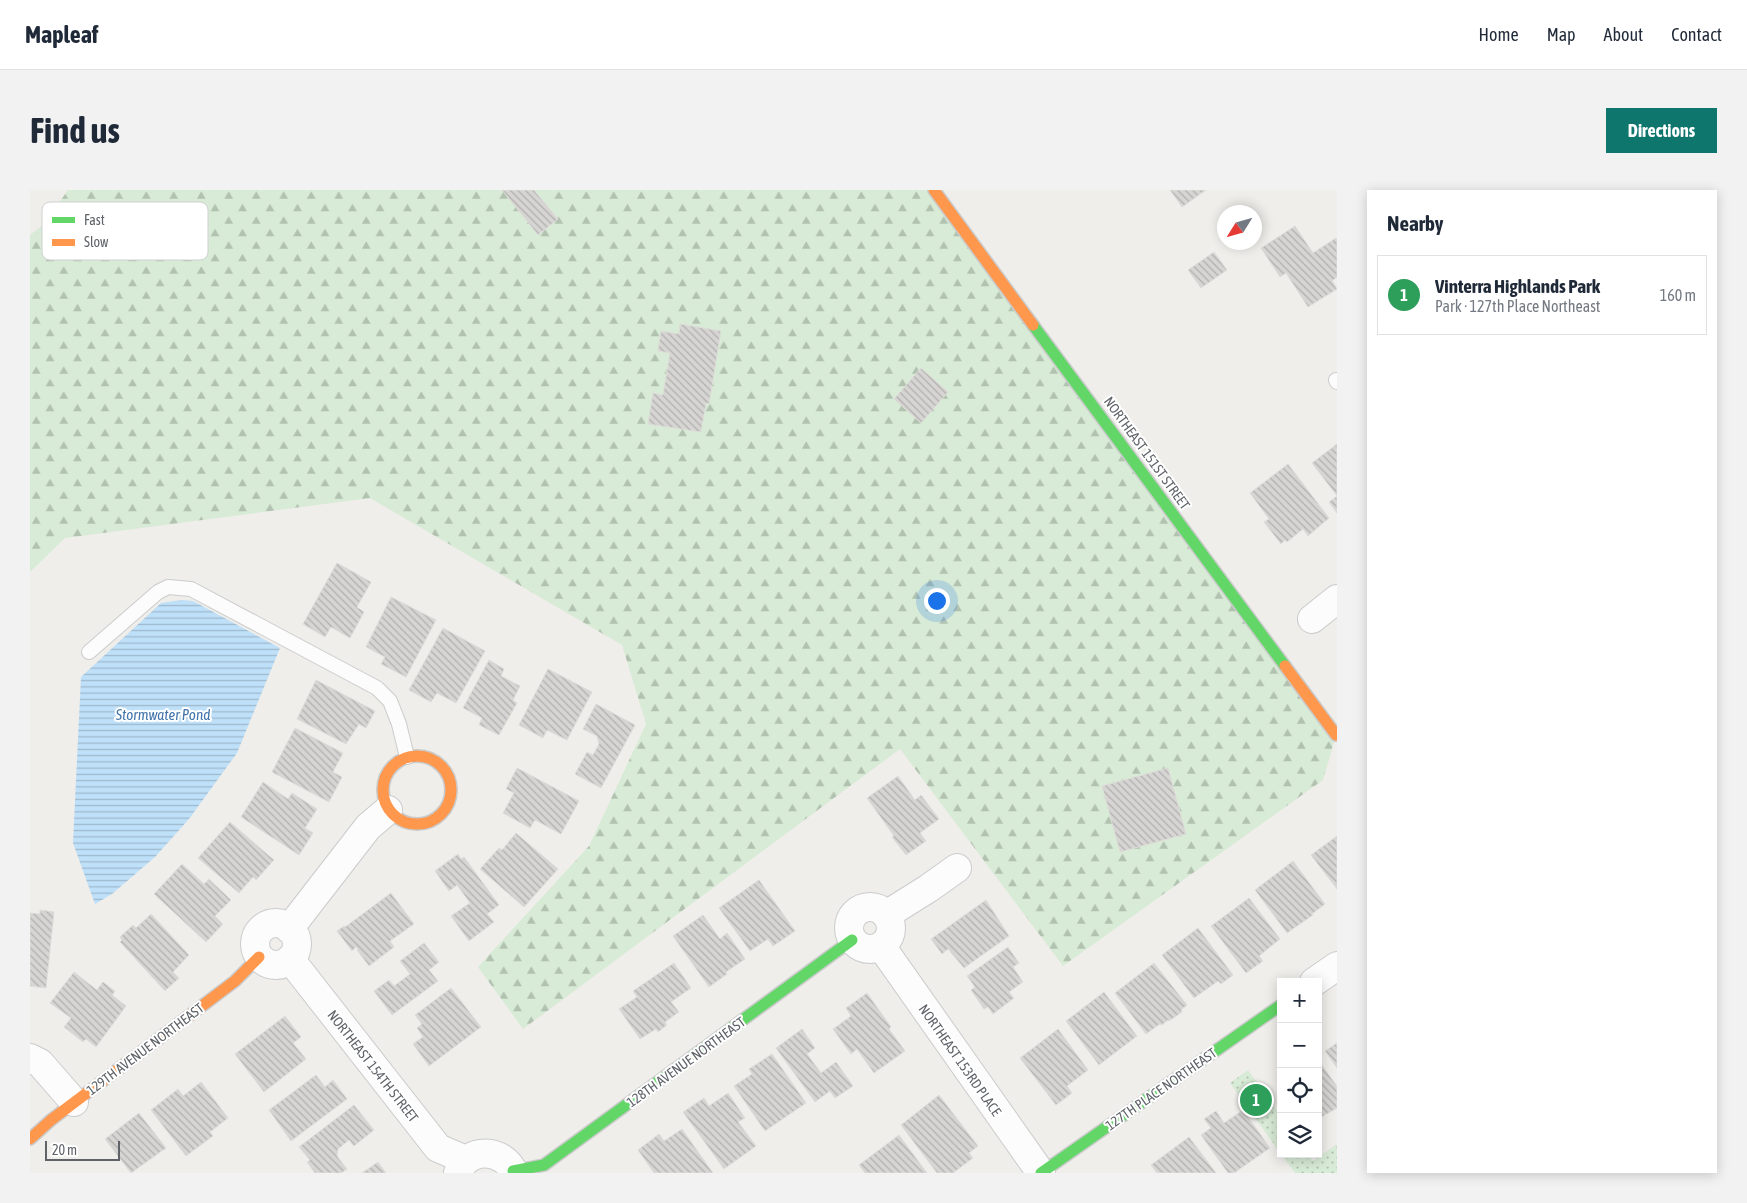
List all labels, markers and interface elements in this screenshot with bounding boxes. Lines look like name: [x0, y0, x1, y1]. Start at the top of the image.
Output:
text: Mapleaf: [25, 21, 98, 48]
text: Home: [1479, 24, 1519, 45]
text: Map: [1547, 24, 1576, 45]
text: About: [1604, 24, 1643, 45]
text: Contact: [1671, 24, 1722, 45]
button: Directions: [1606, 108, 1717, 153]
text: Find us: [30, 110, 120, 150]
legend: [42, 202, 208, 260]
north arrow: [1217, 205, 1262, 250]
text: Nearby: [1387, 211, 1443, 235]
text: Fast: [84, 212, 105, 228]
text: Slow: [84, 234, 109, 250]
text: Vinterra Highlands Park: [1435, 275, 1600, 297]
text: 1: [1400, 286, 1408, 304]
text: 160 m: [1660, 286, 1696, 304]
text: Park · 127th Place Northeast: [1435, 297, 1600, 315]
street label: NORTHEAST 151ST STREET: [1101, 394, 1193, 512]
your location: [924, 588, 950, 614]
water label: Stormwater Pond: [115, 706, 210, 723]
map controls: [1277, 978, 1322, 1158]
button: +: [1277, 978, 1322, 1023]
street label: 129TH AVENUE NORTHEAST: [83, 1000, 207, 1098]
street label: NORTHEAST 153RD PLACE: [915, 1001, 1005, 1119]
street label: NORTHEAST 154TH STREET: [324, 1007, 422, 1125]
street label: 128TH AVENUE NORTHEAST: [624, 1014, 748, 1110]
button: −: [1277, 1023, 1322, 1068]
street label: 127TH PLACE NORTHEAST: [1102, 1045, 1220, 1133]
button: locate: [1277, 1068, 1322, 1113]
pin: 1: [1240, 1081, 1272, 1119]
button: layers: [1277, 1113, 1322, 1158]
scale bar: [45, 1138, 120, 1161]
text: 20 m: [52, 1142, 77, 1158]

